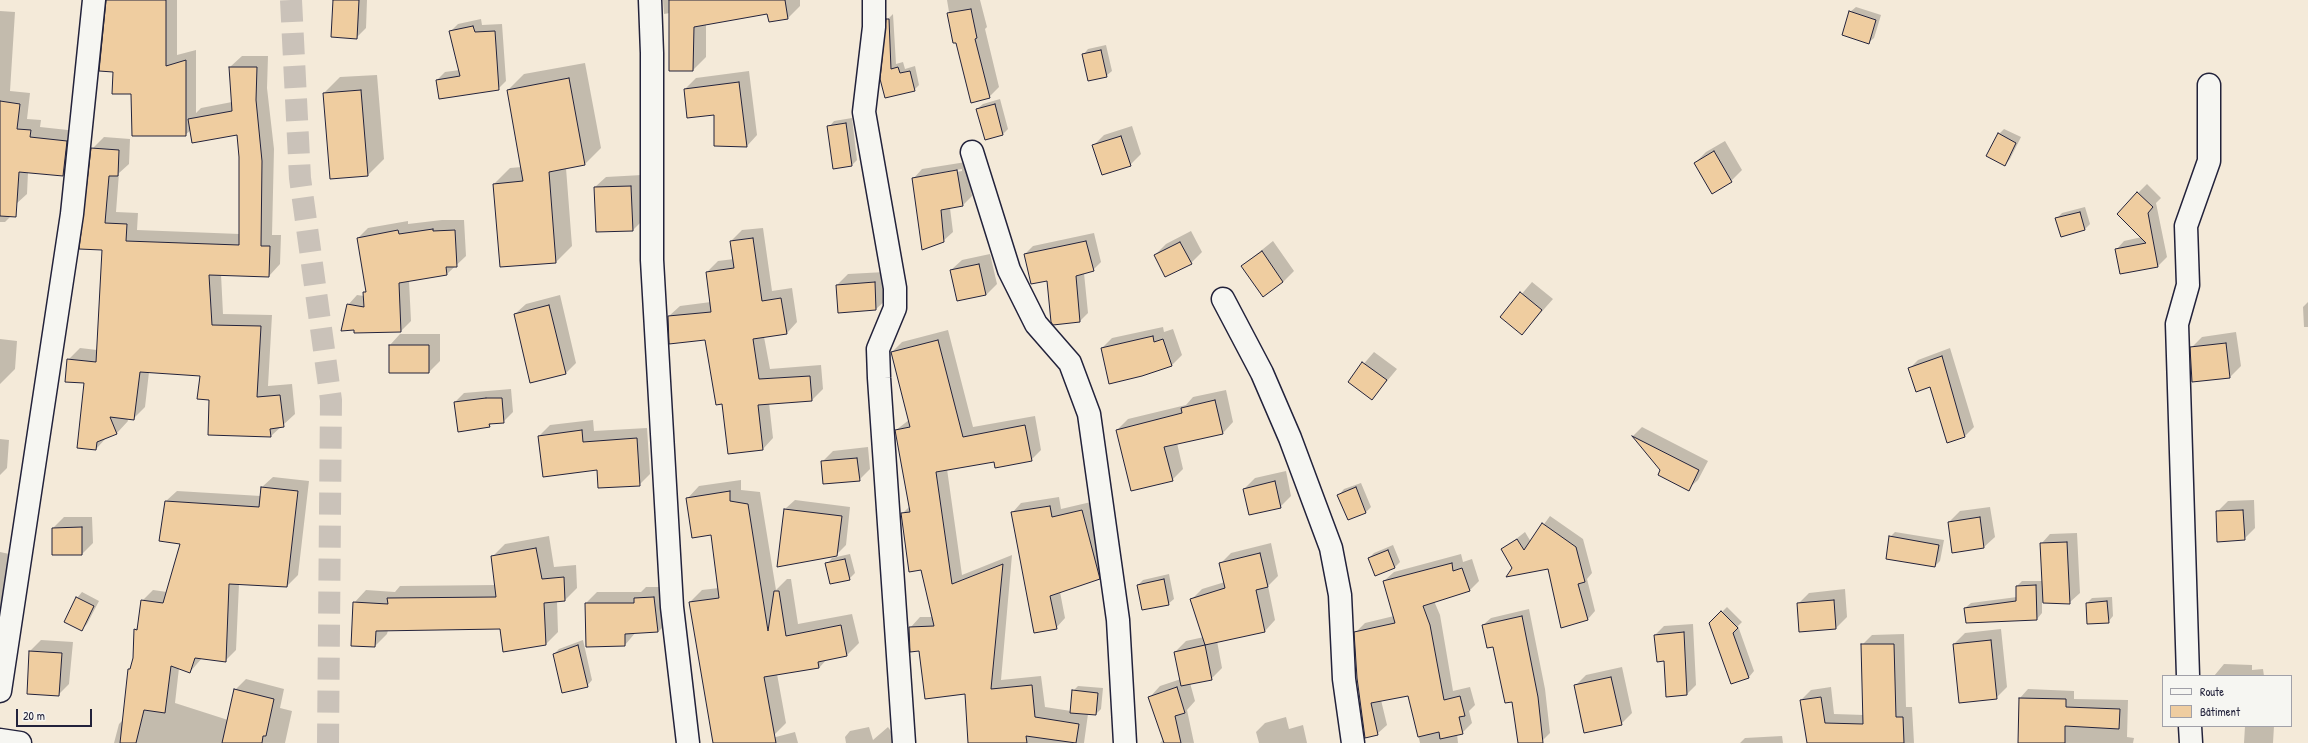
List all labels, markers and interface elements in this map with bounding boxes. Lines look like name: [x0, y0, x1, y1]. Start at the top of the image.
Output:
legend: [2162, 675, 2292, 727]
text: Route: [2200, 683, 2224, 700]
scale bar: [18, 701, 94, 727]
text: Bâtiment: [2200, 703, 2240, 720]
text: 20 m: [23, 707, 45, 724]

